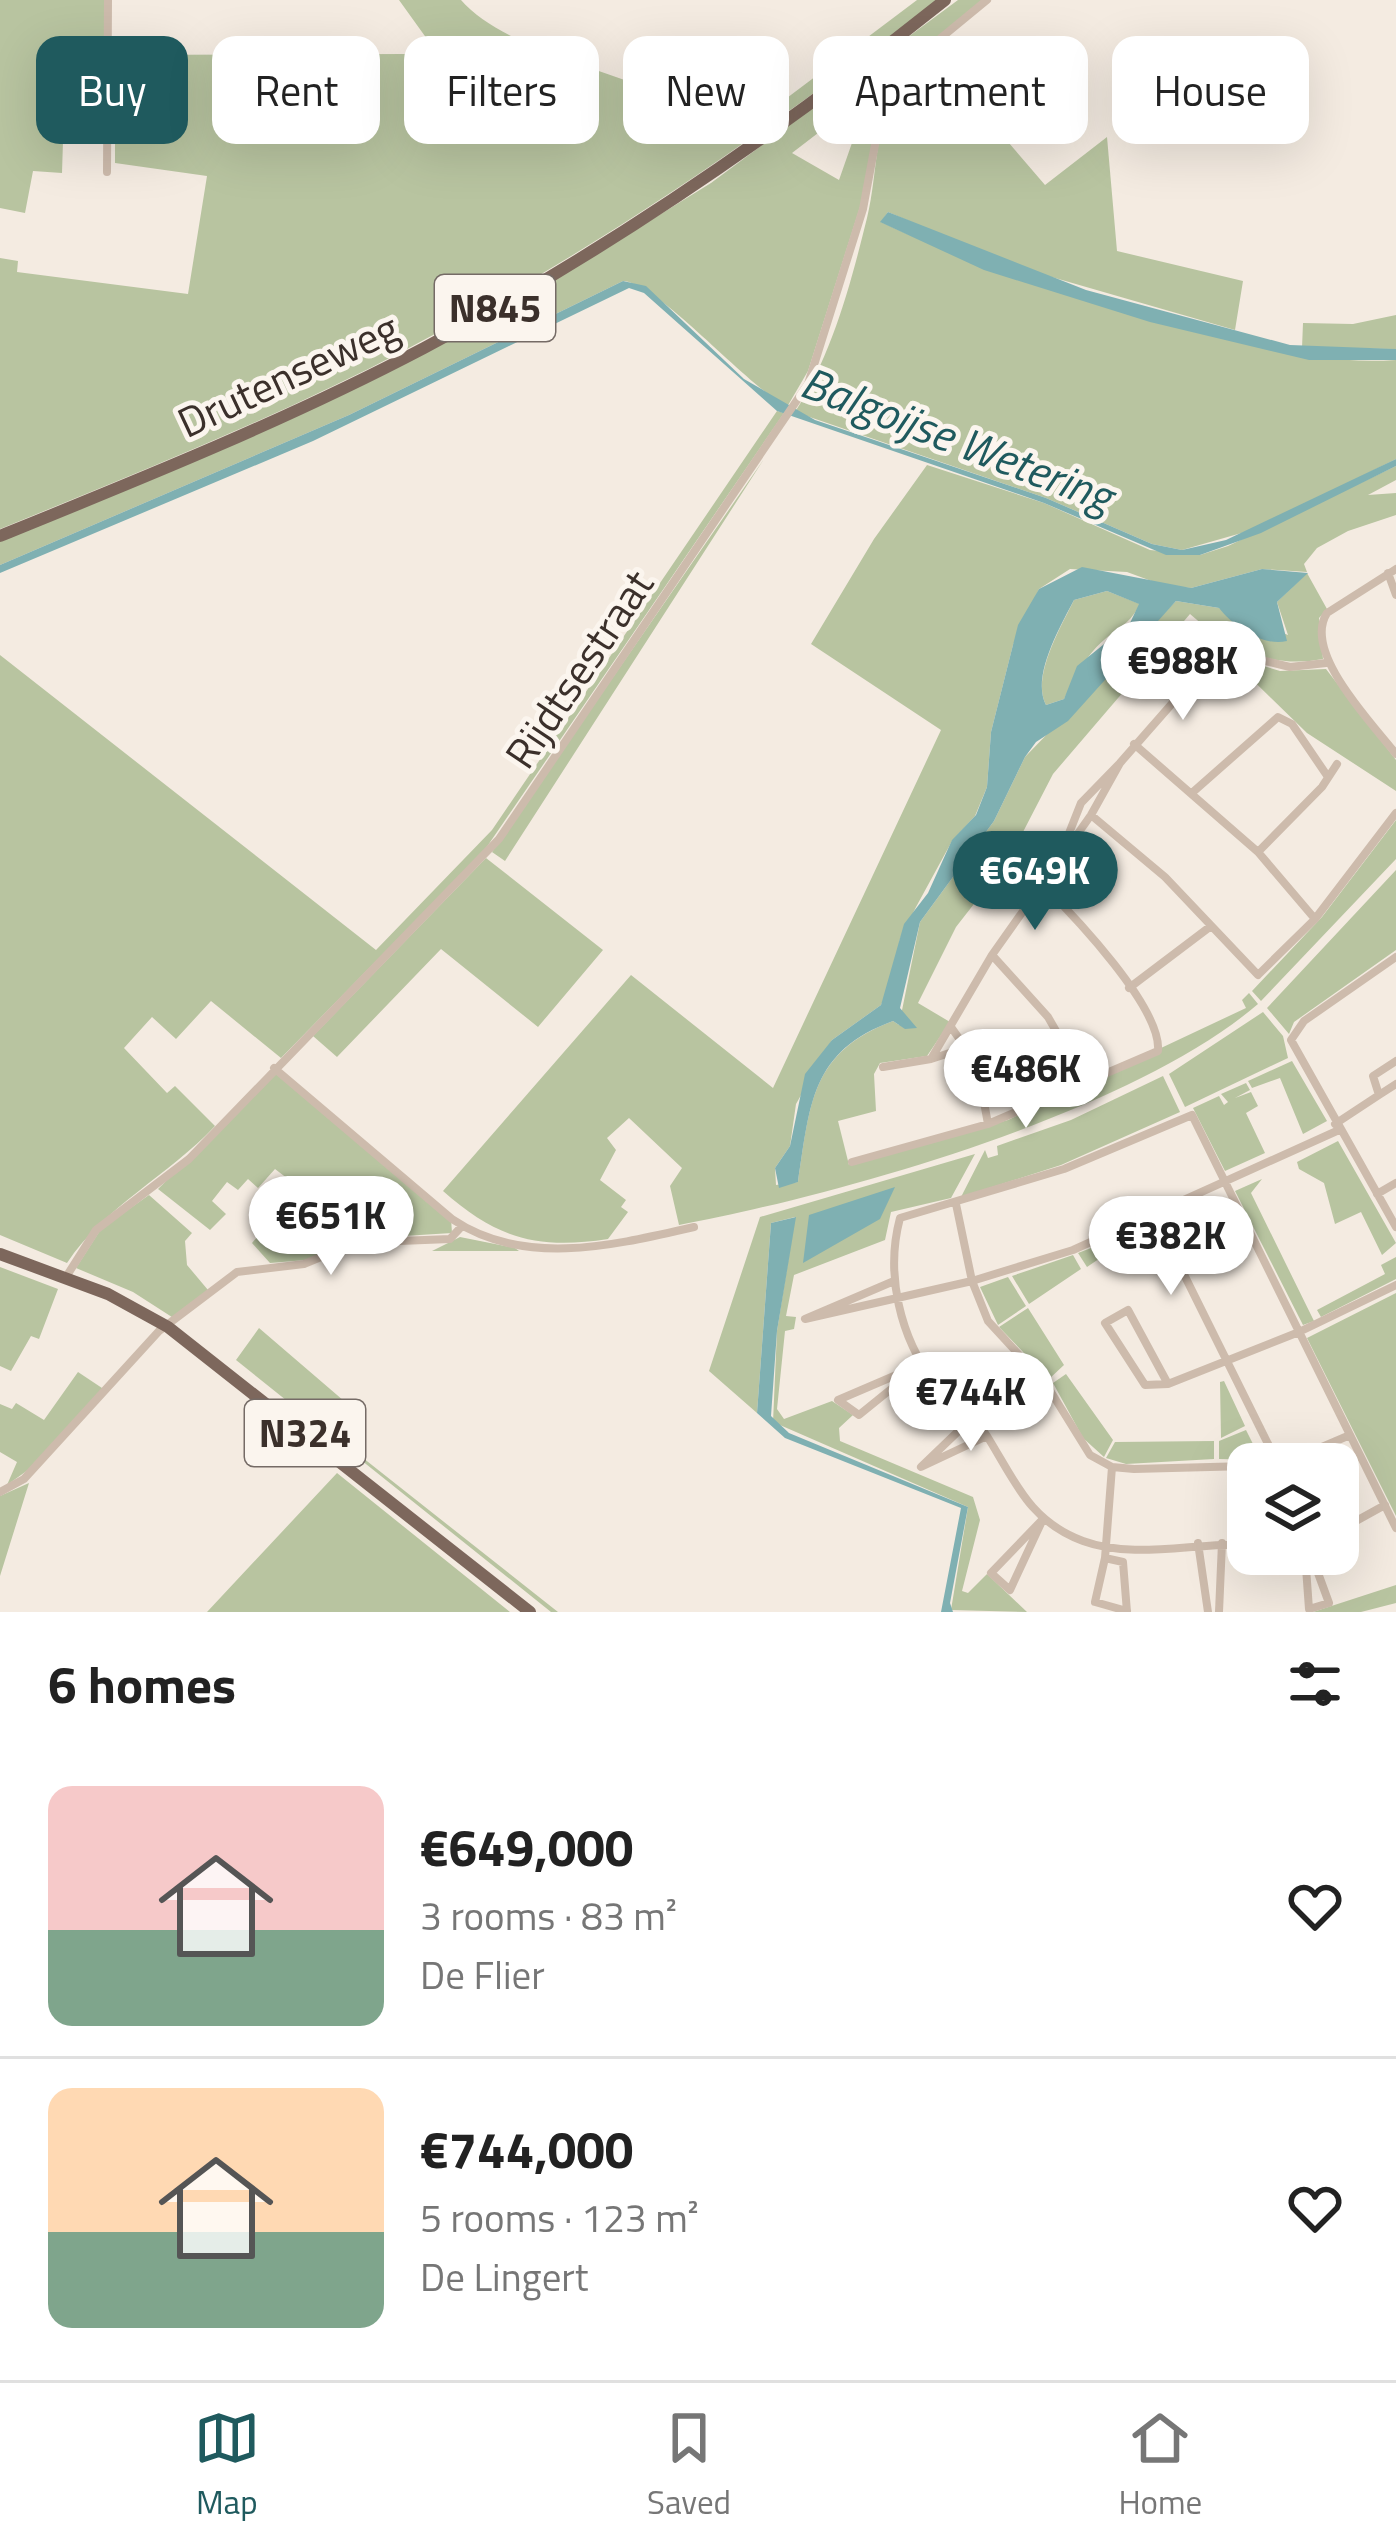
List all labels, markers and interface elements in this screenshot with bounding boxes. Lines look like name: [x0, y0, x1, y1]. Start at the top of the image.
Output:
chip: Buy: [36, 36, 188, 144]
chip: Rent: [212, 36, 380, 144]
chip: Filters: [404, 36, 599, 144]
chip: New: [623, 36, 789, 144]
chip: Apartment: [813, 36, 1088, 144]
chip: House: [1112, 36, 1309, 144]
road number: N845: [435, 275, 555, 341]
street label: Drutenseweg: [166, 295, 409, 453]
water label: Balgoijse Wetering: [792, 347, 1128, 531]
street label: Rijdtsestraat: [488, 556, 668, 781]
pin: €988K: [1099, 621, 1267, 723]
text: €988K: [1128, 630, 1238, 689]
pin: €649K: [951, 831, 1119, 933]
text: €649K: [980, 840, 1090, 899]
pin: €486K: [942, 1029, 1110, 1131]
text: €486K: [971, 1038, 1081, 1097]
pin: €651K: [247, 1176, 415, 1278]
text: €651K: [276, 1185, 386, 1244]
pin: €382K: [1087, 1196, 1255, 1298]
text: €382K: [1116, 1205, 1226, 1264]
pin: €744K: [887, 1352, 1055, 1454]
text: €744K: [916, 1361, 1026, 1420]
road number: N324: [245, 1400, 365, 1466]
map controls: [1227, 1443, 1359, 1575]
button: layers: [1227, 1443, 1359, 1575]
text: 6 homes: [48, 1645, 236, 1723]
icon: filters: [1282, 1651, 1348, 1717]
text: €649,000: [420, 1808, 633, 1886]
icon: home: [144, 1834, 288, 1978]
icon: heart: [1282, 1873, 1348, 1939]
text: 3 rooms · 83 m²: [420, 1886, 677, 1945]
text: De Flier: [420, 1945, 545, 2004]
text: €744,000: [420, 2110, 633, 2188]
icon: home: [144, 2136, 288, 2280]
icon: heart: [1282, 2175, 1348, 2241]
text: 5 rooms · 123 m²: [420, 2188, 699, 2247]
text: De Lingert: [420, 2247, 589, 2306]
tab: Map: [194, 2405, 260, 2527]
tab: Saved: [647, 2405, 731, 2527]
tab: Home: [1118, 2405, 1202, 2527]

